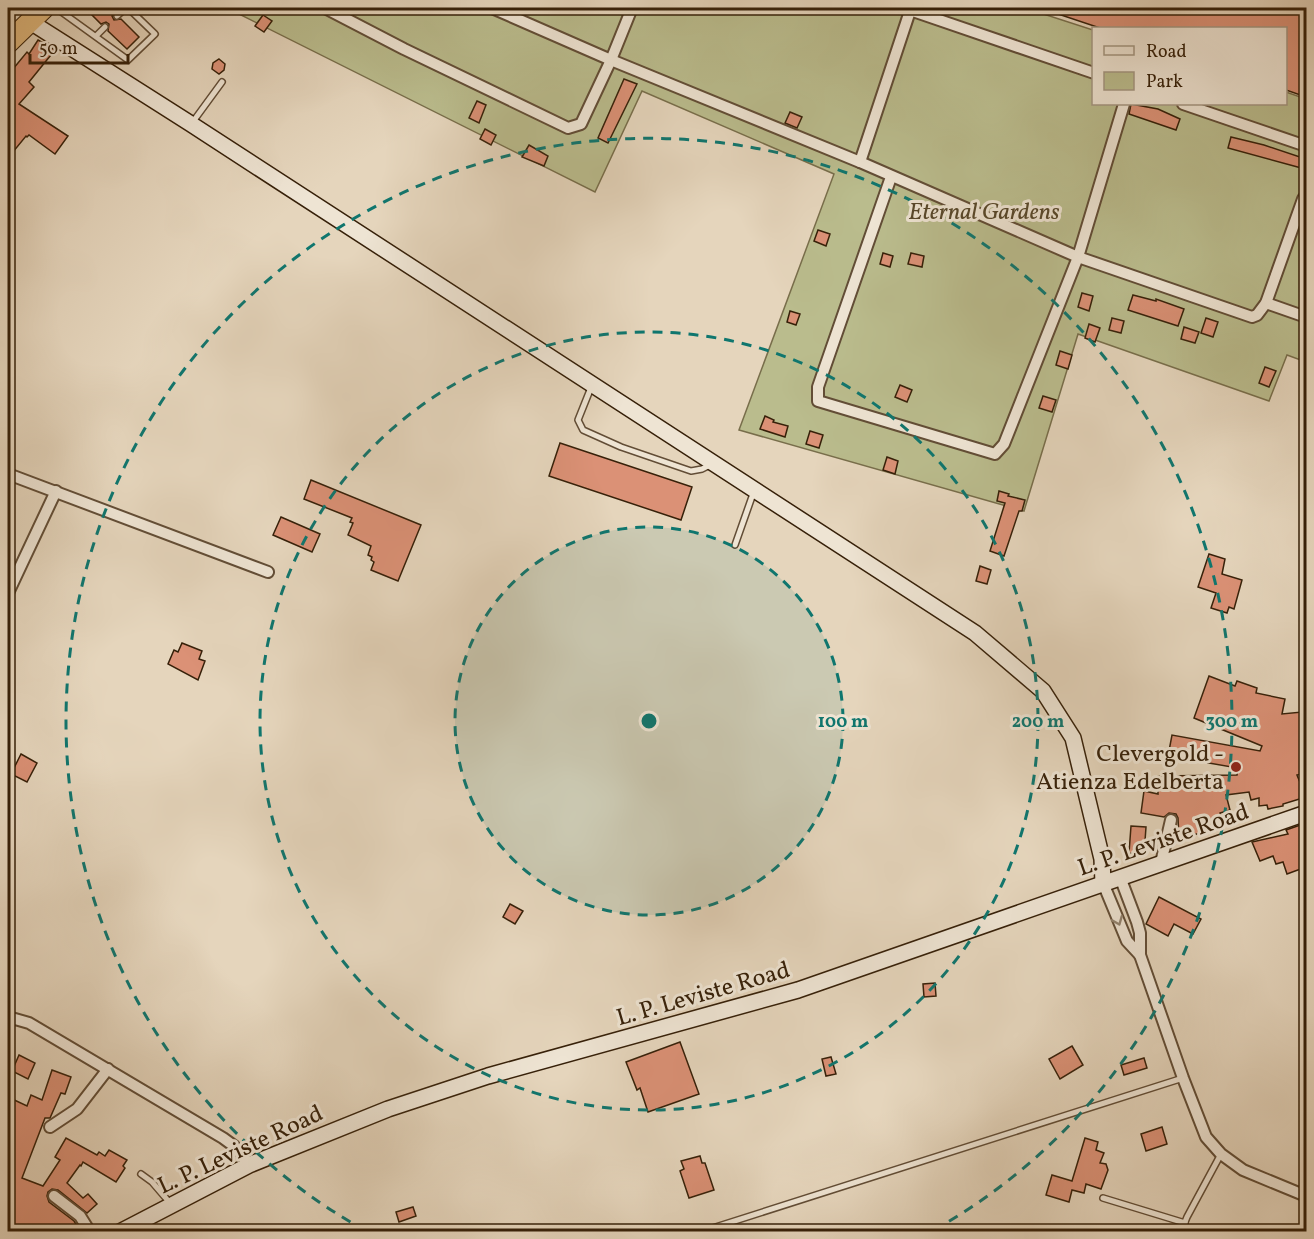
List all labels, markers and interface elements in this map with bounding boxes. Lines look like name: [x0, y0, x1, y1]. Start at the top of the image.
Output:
scale bar: [30, 27, 128, 65]
legend: [1092, 27, 1287, 105]
text: 50 m: [39, 37, 78, 62]
text: Road: [1146, 40, 1187, 65]
text: Park: [1146, 70, 1183, 95]
park label: Eternal Gardens: [908, 196, 1060, 230]
text: 100 m: [818, 710, 868, 735]
text: 200 m: [1012, 710, 1064, 735]
text: 300 m: [1206, 710, 1258, 735]
centre of rings: [639, 711, 659, 731]
place label: Clevergold - Atienza Edelberta: [1036, 738, 1224, 800]
marker: Clevergold - Atienza Edelberta: [1229, 760, 1243, 774]
street label: L. P. Leviste Road: [1073, 796, 1254, 886]
one-way arrow: [1111, 915, 1124, 926]
street label: L. P. Leviste Road: [613, 954, 794, 1036]
street label: L. P. Leviste Road: [152, 1098, 329, 1204]

